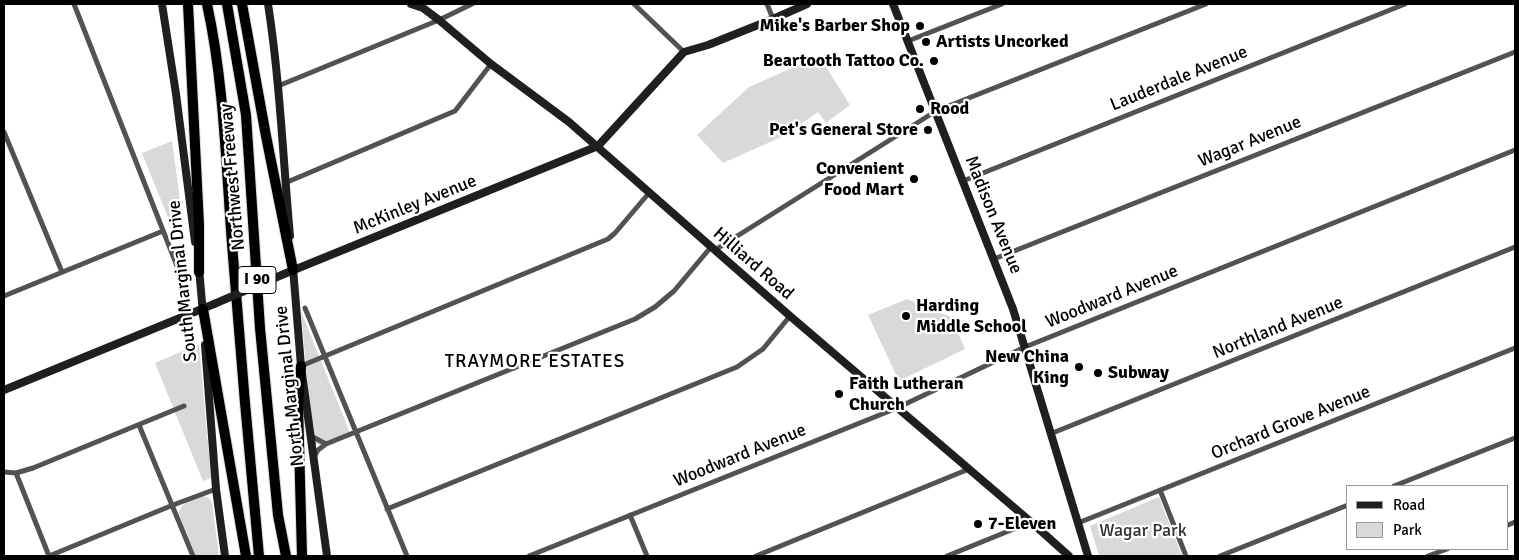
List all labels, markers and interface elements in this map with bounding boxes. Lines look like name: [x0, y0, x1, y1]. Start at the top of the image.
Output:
place label: Mike's Barber Shop: [759, 15, 910, 37]
marker: Mike's Barber Shop: [914, 20, 926, 32]
place label: Artists Uncorked: [936, 31, 1069, 53]
marker: Artists Uncorked: [920, 36, 932, 48]
street label: Lauderdale Avenue: [1107, 42, 1251, 116]
place label: Beartooth Tattoo Co.: [763, 50, 924, 72]
marker: Beartooth Tattoo Co.: [928, 55, 940, 67]
place label: Rood: [930, 98, 969, 120]
street label: Northwest Freeway: [216, 103, 250, 251]
marker: Rood: [914, 103, 926, 115]
street label: Wagar Avenue: [1195, 112, 1305, 172]
place label: Pet's General Store: [769, 119, 918, 141]
marker: Pet's General Store: [922, 124, 934, 136]
street label: Madison Avenue: [960, 153, 1026, 277]
place label: Convenient Food Mart: [816, 158, 904, 200]
street label: McKinley Avenue: [350, 170, 480, 240]
marker: Convenient Food Mart: [908, 173, 920, 185]
street label: South Marginal Drive: [164, 199, 202, 363]
street label: Hilliard Road: [708, 223, 798, 305]
street label: Woodward Avenue: [1043, 261, 1181, 333]
road number: I 90: [238, 266, 276, 294]
street label: Northland Avenue: [1210, 292, 1346, 364]
place label: Harding Middle School: [916, 295, 1027, 338]
street label: North Marginal Drive: [271, 305, 309, 467]
marker: Harding Middle School: [900, 310, 912, 322]
place label: New China King: [985, 346, 1069, 388]
district label: TRAYMORE ESTATES: [443, 351, 627, 373]
marker: New China King: [1073, 361, 1085, 373]
place label: Subway: [1108, 362, 1169, 384]
marker: Subway: [1092, 367, 1104, 379]
place label: Faith Lutheran Church: [849, 373, 964, 416]
street label: Orchard Grove Avenue: [1208, 381, 1374, 465]
marker: Faith Lutheran Church: [833, 388, 845, 400]
street label: Woodward Avenue: [671, 420, 809, 492]
legend: [1346, 485, 1509, 550]
text: Road: [1393, 496, 1425, 514]
place label: 7-Eleven: [988, 513, 1056, 535]
marker: 7-Eleven: [972, 518, 984, 530]
park label: Wagar Park: [1099, 520, 1187, 542]
text: Park: [1393, 521, 1422, 539]

